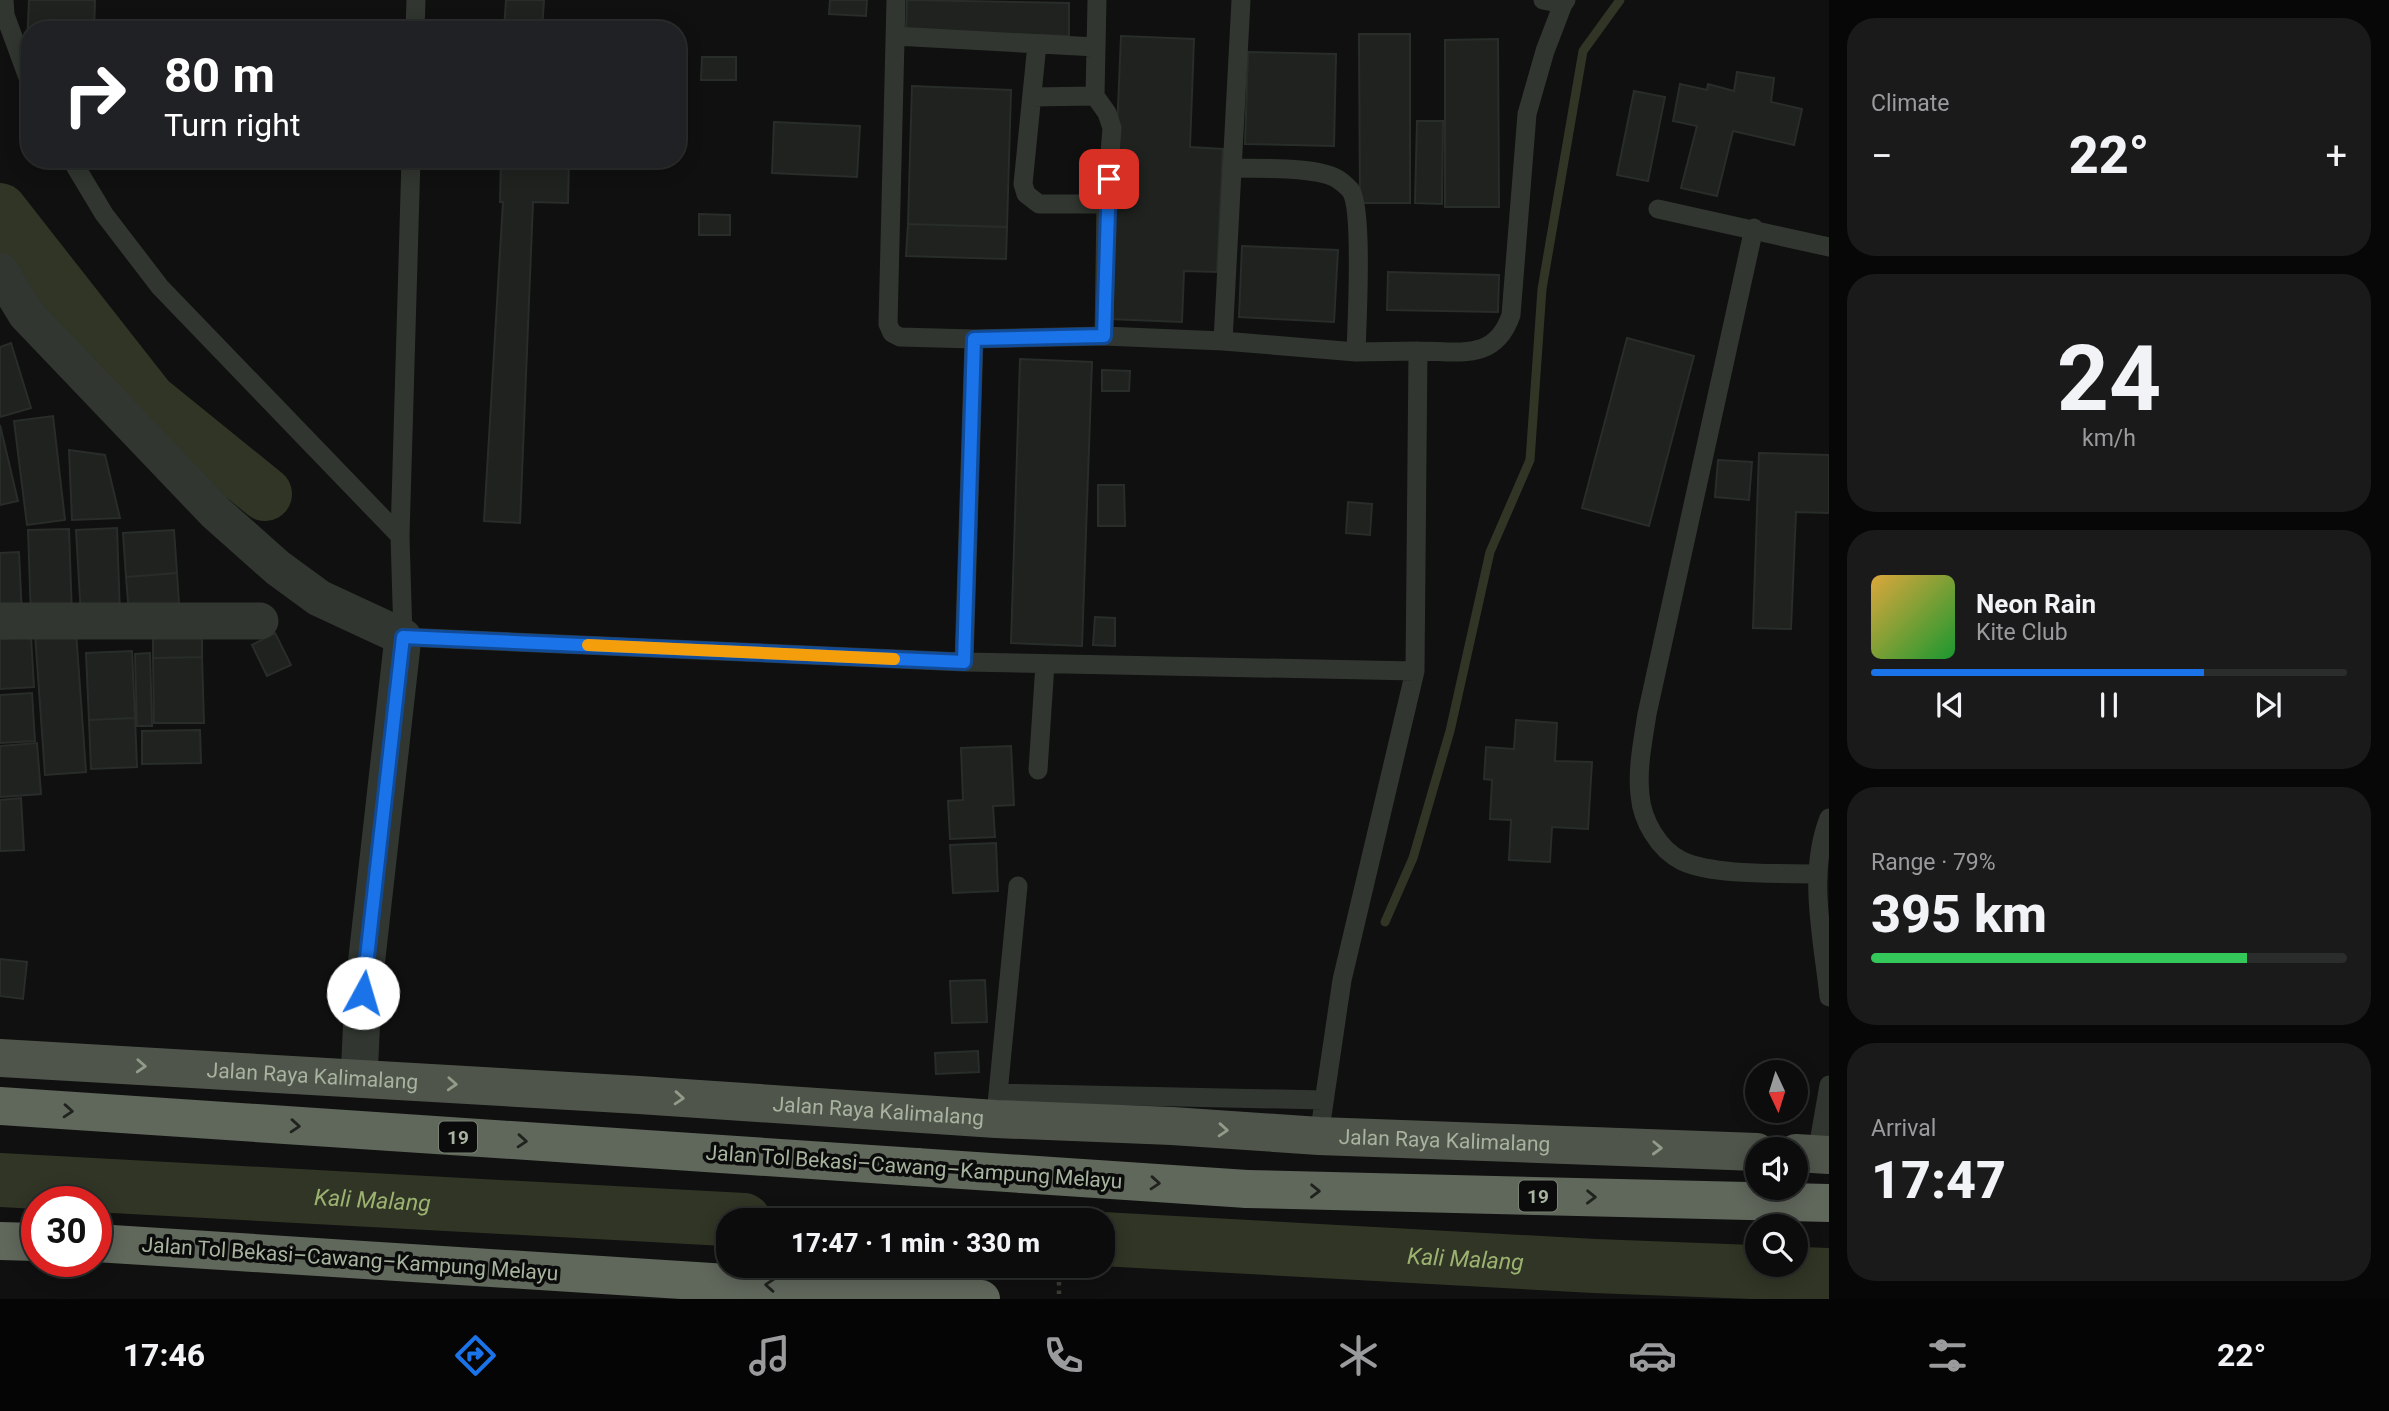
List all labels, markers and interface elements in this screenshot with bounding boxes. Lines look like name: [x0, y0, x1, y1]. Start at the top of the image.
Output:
text: 80 m: [164, 47, 275, 104]
icon: right: [49, 49, 140, 140]
text: Climate: [1871, 90, 1950, 117]
text: Turn right: [164, 106, 300, 144]
text: 22°: [2069, 125, 2149, 186]
text: −: [1871, 134, 1893, 178]
text: +: [2325, 134, 2347, 178]
pin: [1079, 149, 1139, 209]
icon: arrive: [1090, 160, 1128, 198]
text: 24: [2057, 326, 2161, 432]
text: km/h: [2082, 425, 2136, 452]
text: Neon Rain: [1976, 589, 2096, 619]
text: Kite Club: [1976, 619, 2068, 646]
icon: previous: [1931, 686, 1969, 724]
icon: pause: [2090, 686, 2128, 724]
icon: next: [2249, 686, 2287, 724]
text: Range · 79%: [1871, 849, 1996, 876]
text: 395 km: [1871, 884, 2047, 945]
position arrow: [326, 956, 400, 1030]
one-way arrow: [136, 1058, 147, 1073]
street label: Jalan Raya Kalimalang: [206, 1058, 419, 1094]
north arrow: [1745, 1060, 1808, 1124]
map controls: [1745, 1060, 1808, 1277]
one-way arrow: [446, 1077, 457, 1092]
one-way arrow: [673, 1090, 684, 1105]
street label: Jalan Raya Kalimalang: [772, 1092, 985, 1130]
one-way arrow: [63, 1103, 74, 1118]
text: Arrival: [1871, 1115, 1936, 1142]
one-way arrow: [290, 1118, 301, 1133]
road number: 19: [439, 1121, 477, 1152]
one-way arrow: [1217, 1122, 1228, 1137]
street label: Jalan Raya Kalimalang: [1338, 1125, 1551, 1156]
one-way arrow: [517, 1133, 528, 1148]
button: sound: [1745, 1137, 1808, 1200]
street label: Jalan Tol Bekasi–Cawang–Kampung Melayu: [705, 1140, 1123, 1194]
one-way arrow: [1652, 1141, 1663, 1156]
text: 17:47: [1871, 1150, 2006, 1211]
one-way arrow: [1150, 1175, 1161, 1190]
road number: 19: [1519, 1180, 1557, 1212]
water label: Kali Malang: [313, 1183, 431, 1217]
one-way arrow: [1310, 1183, 1321, 1198]
speed limit sign: 30: [21, 1186, 112, 1277]
one-way arrow: [1586, 1190, 1597, 1205]
button: search: [1745, 1214, 1808, 1277]
text: 17:47 · 1 min · 330 m: [791, 1228, 1040, 1258]
street label: Jalan Tol Bekasi–Cawang–Kampung Melayu: [141, 1232, 559, 1286]
water label: Kali Malang: [1406, 1242, 1524, 1276]
one-way arrow: [764, 1278, 775, 1293]
icon: directions: [451, 1331, 500, 1380]
icon: music: [745, 1331, 794, 1380]
icon: phone: [1039, 1331, 1088, 1380]
icon: climate: [1334, 1331, 1383, 1380]
icon: car: [1628, 1331, 1677, 1380]
icon: filters: [1923, 1331, 1972, 1380]
text: 17:46: [123, 1336, 205, 1374]
text: 22°: [2217, 1336, 2266, 1374]

